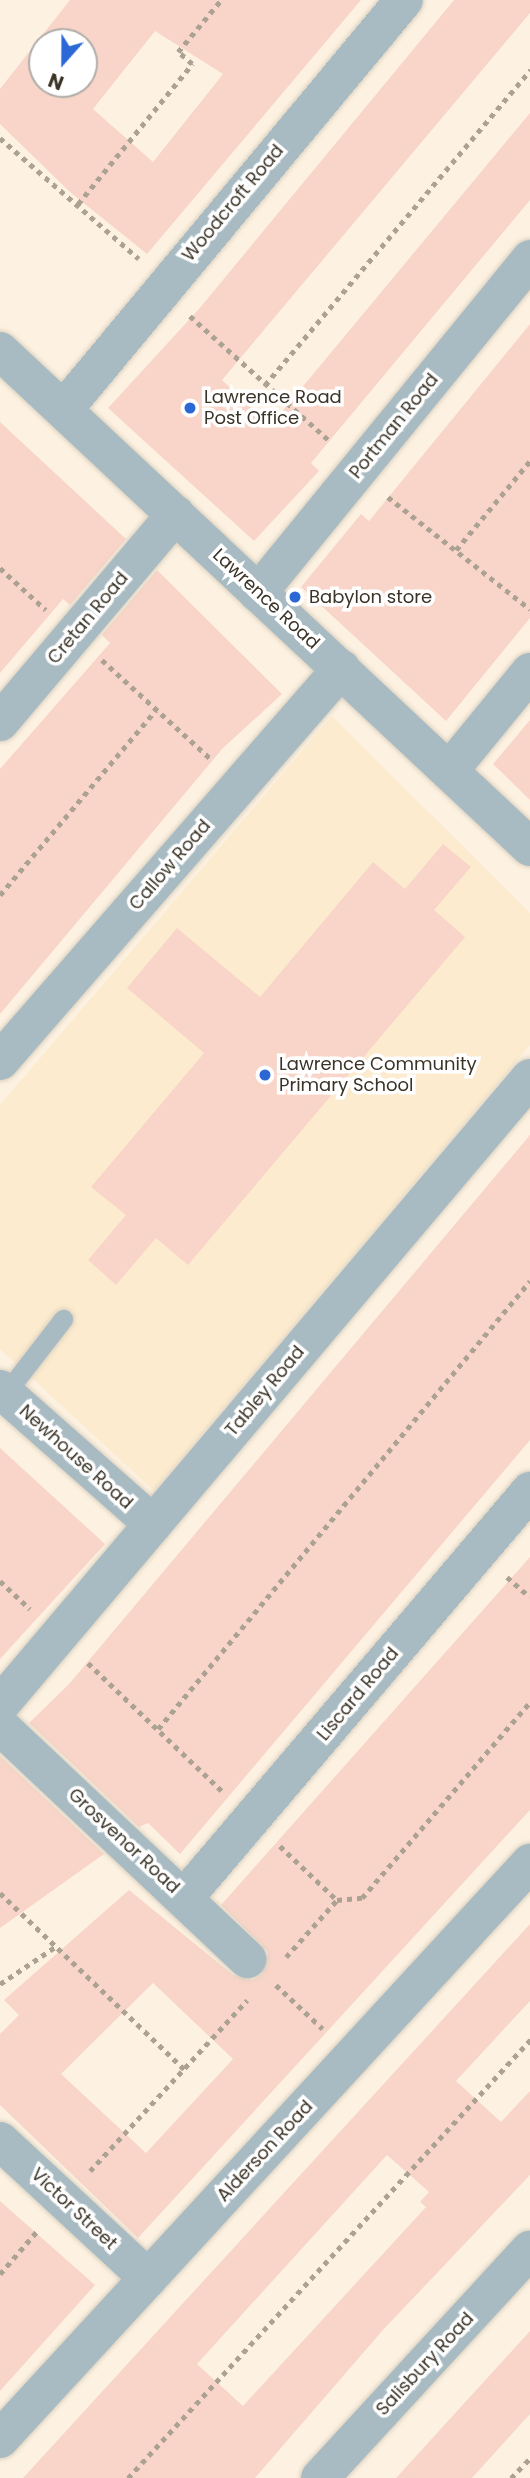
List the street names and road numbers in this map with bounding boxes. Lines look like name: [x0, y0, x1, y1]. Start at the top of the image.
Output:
street label: Woodcroft Road: [178, 140, 288, 266]
street label: Portman Road: [345, 369, 443, 483]
street label: Lawrence Road: [208, 544, 324, 654]
street label: Cretan Road: [43, 568, 133, 668]
street label: Callow Road: [125, 815, 215, 915]
street label: Tabley Road: [221, 1341, 309, 1441]
street label: Newhouse Road: [15, 1400, 137, 1514]
street label: Liscard Road: [313, 1643, 403, 1745]
street label: Grosvenor Road: [64, 1784, 184, 1898]
street label: Alderson Road: [213, 2096, 317, 2206]
street label: Victor Street: [26, 2164, 122, 2254]
street label: Salisbury Road: [372, 2308, 478, 2420]

